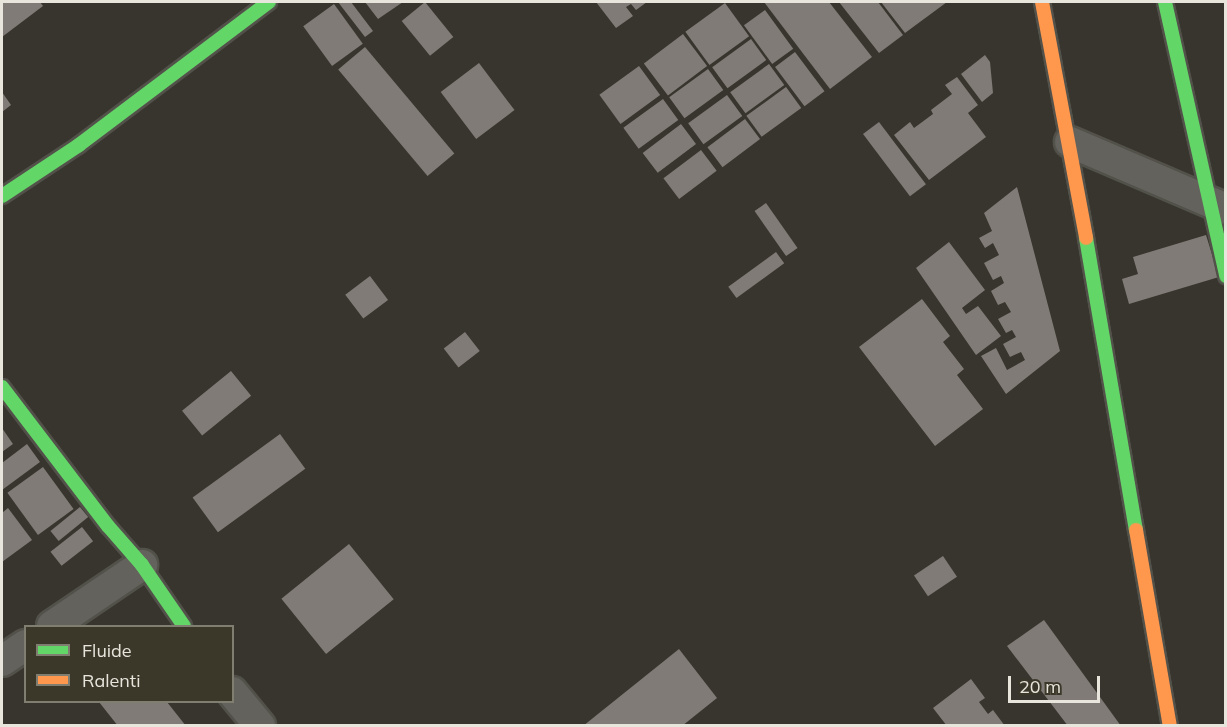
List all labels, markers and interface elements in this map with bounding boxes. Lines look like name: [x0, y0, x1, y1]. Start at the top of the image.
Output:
legend: [24, 625, 234, 703]
text: Fluide: [82, 639, 132, 662]
scale bar: [1011, 664, 1102, 702]
text: Ralenti: [82, 669, 140, 692]
text: 20 m: [1019, 675, 1061, 698]

